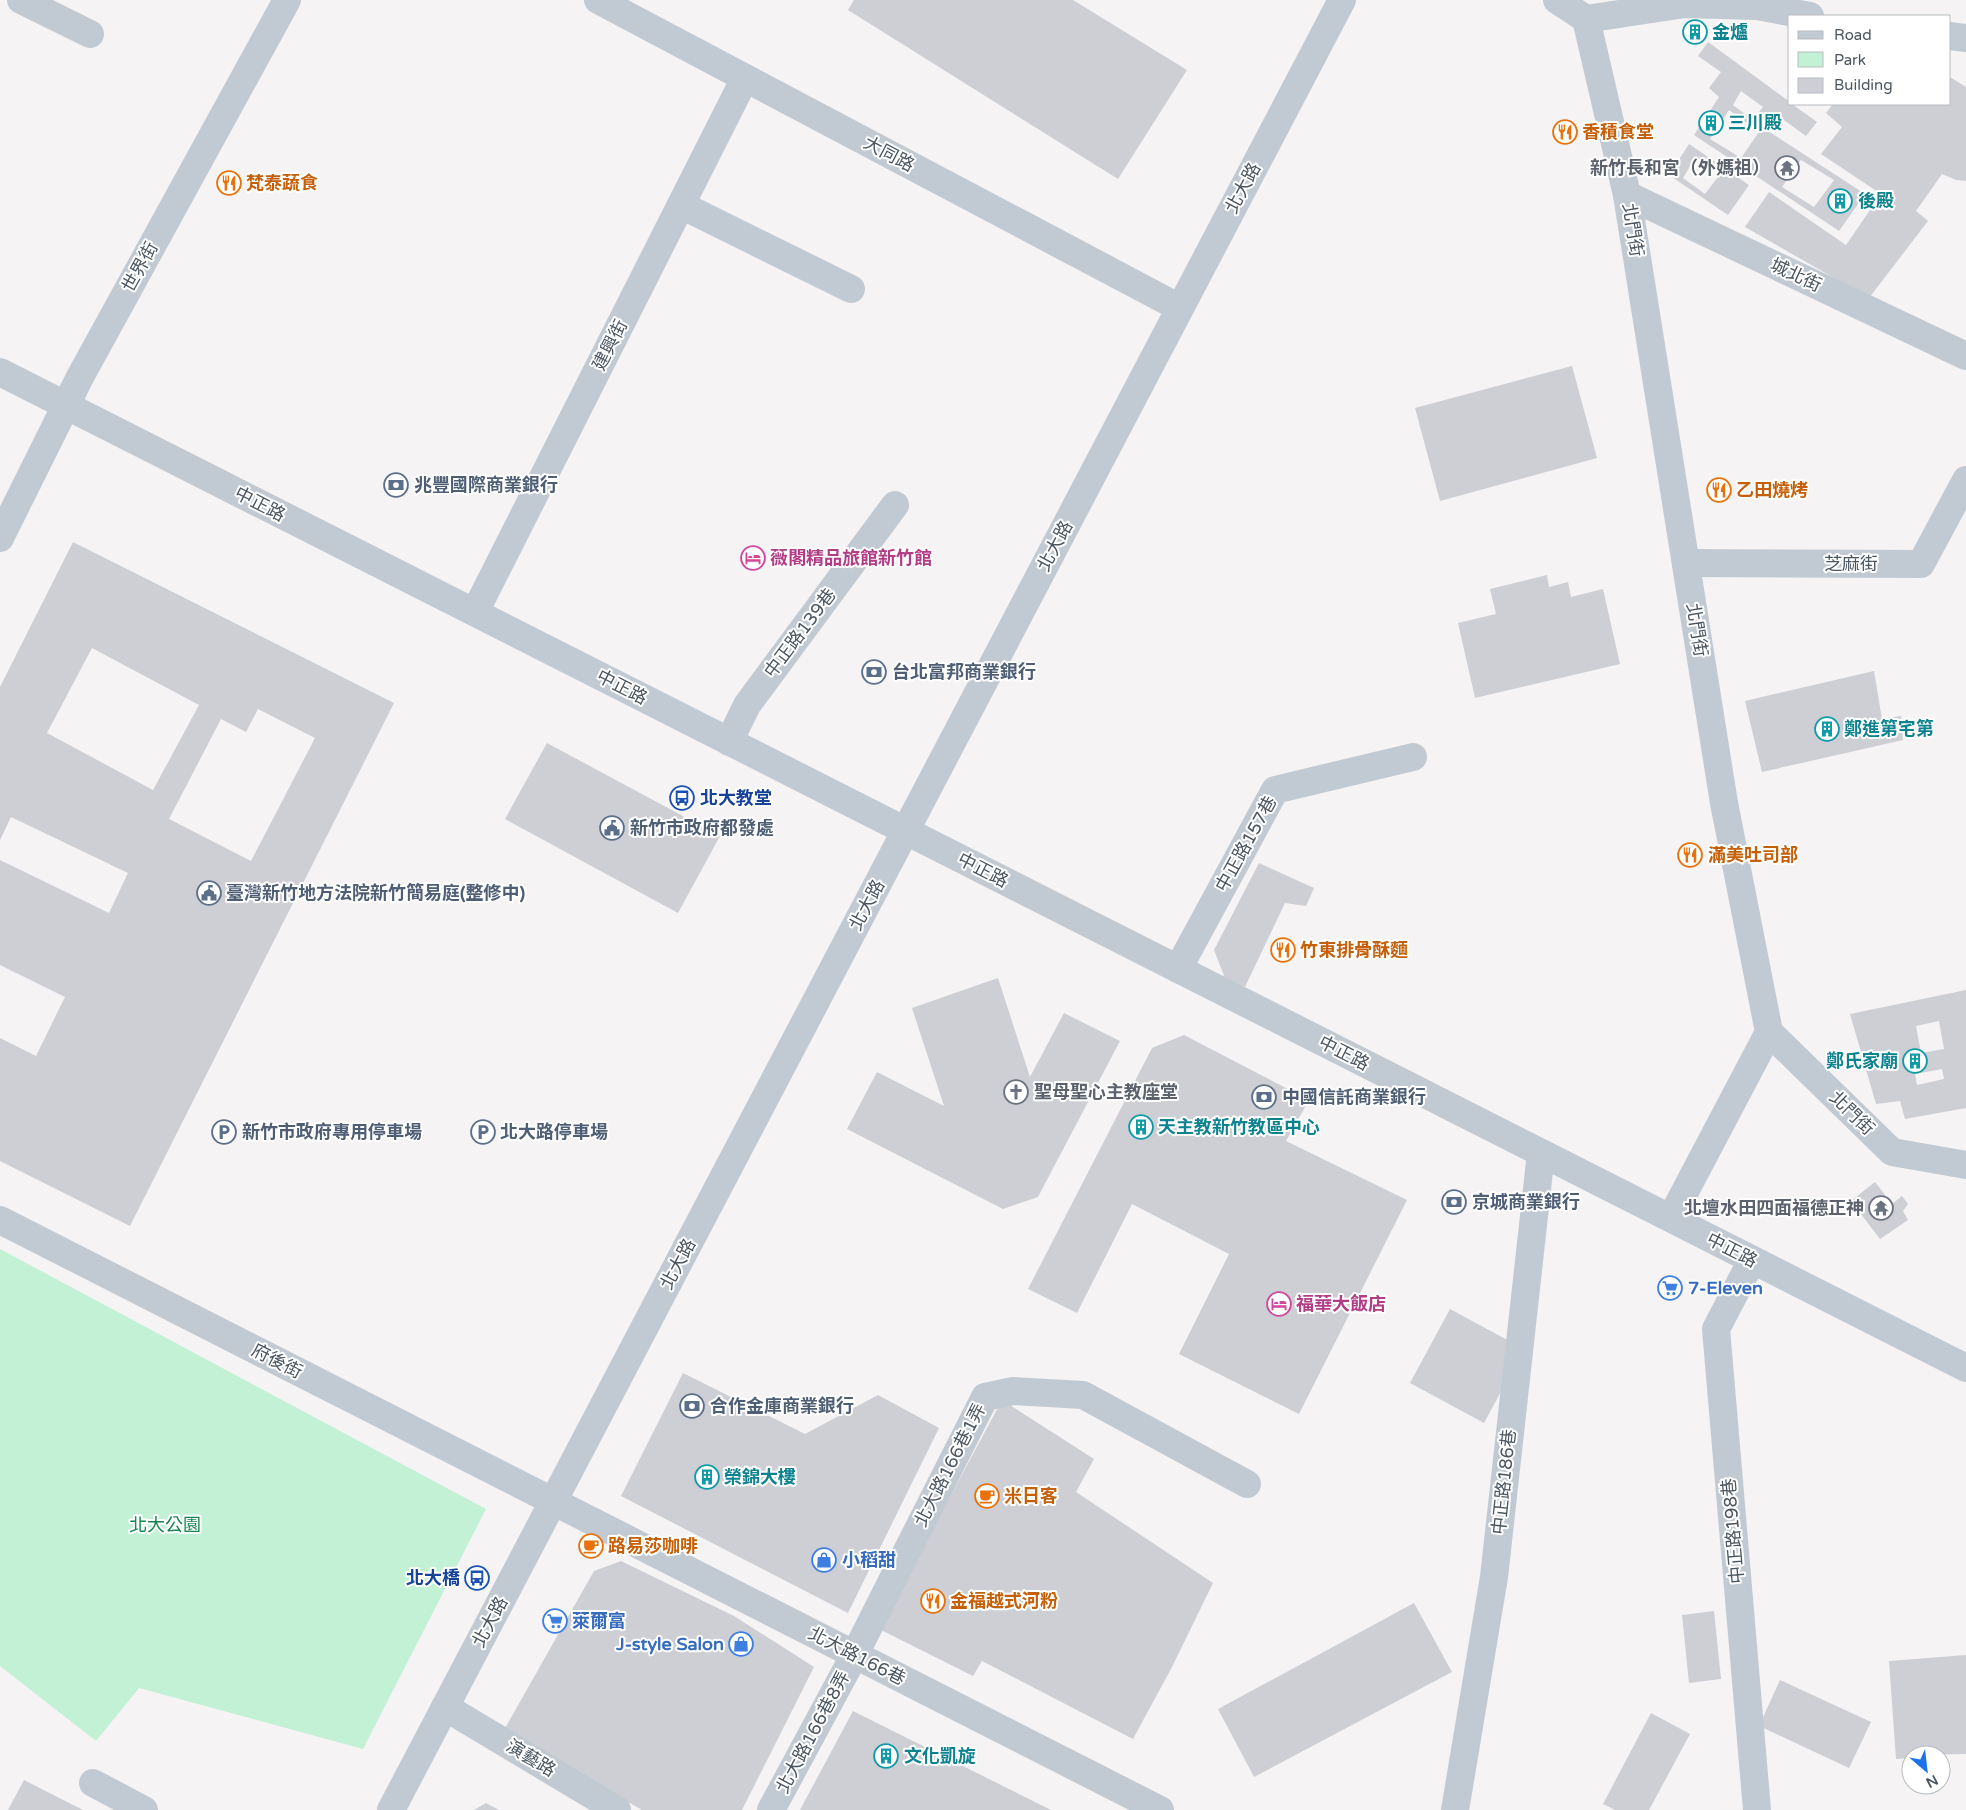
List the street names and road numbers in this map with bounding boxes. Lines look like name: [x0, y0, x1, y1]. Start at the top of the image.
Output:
street label: 大同路: [860, 132, 918, 176]
street label: 北大路: [1221, 159, 1265, 217]
street label: 北門街: [1618, 202, 1648, 258]
street label: 世界街: [117, 238, 163, 296]
street label: 城北街: [1767, 254, 1825, 296]
street label: 建興街: [588, 316, 632, 374]
street label: 中正路: [231, 482, 289, 526]
street label: 北大路: [1033, 517, 1077, 575]
street label: 芝麻街: [1824, 553, 1878, 575]
street label: 中正路139巷: [759, 584, 841, 682]
street label: 北門街: [1682, 602, 1712, 658]
street label: 中正路: [593, 665, 651, 709]
street label: 中正路157巷: [1211, 792, 1281, 896]
street label: 中正路: [954, 848, 1012, 892]
street label: 北大路: [845, 876, 889, 934]
street label: 中正路: [1315, 1031, 1373, 1075]
street label: 北門街: [1825, 1086, 1879, 1140]
street label: 中正路: [1703, 1228, 1761, 1272]
street label: 北大路: [656, 1235, 700, 1293]
street label: 府後街: [248, 1339, 306, 1383]
street label: 北大路166巷1弄: [910, 1400, 990, 1530]
street label: 中正路186巷: [1488, 1428, 1520, 1536]
street label: 中正路198巷: [1717, 1477, 1749, 1585]
street label: 北大路: [468, 1593, 512, 1651]
street label: 北大路166巷: [805, 1622, 909, 1690]
street label: 北大路166巷8弄: [772, 1667, 854, 1797]
street label: 演藝路: [502, 1735, 560, 1781]

